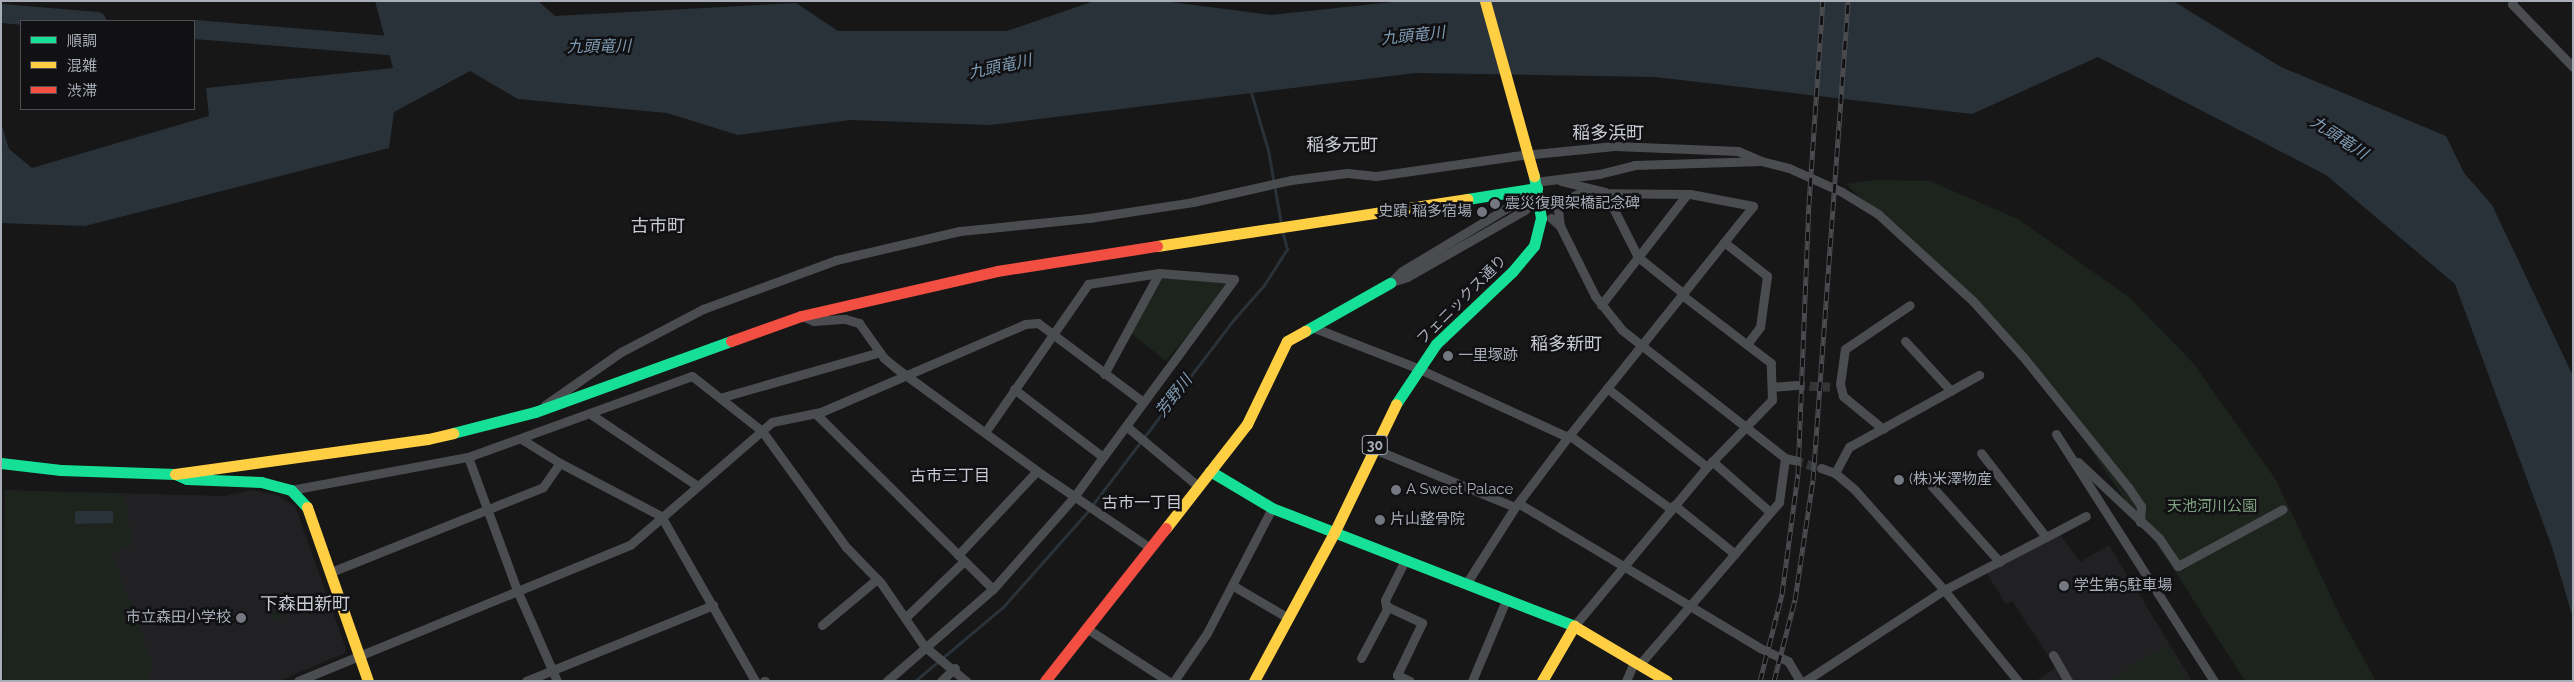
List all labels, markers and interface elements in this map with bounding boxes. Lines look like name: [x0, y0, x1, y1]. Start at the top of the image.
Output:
legend: [20, 20, 195, 110]
water label: 九頭竜川: [1380, 23, 1446, 49]
text: 順調: [67, 32, 97, 50]
water label: 九頭竜川: [567, 37, 631, 57]
water label: 九頭竜川: [967, 51, 1033, 83]
text: 混雑: [67, 57, 97, 75]
text: 渋滞: [67, 82, 97, 100]
water label: 九頭竜川: [2307, 113, 2371, 163]
district label: 稲多浜町: [1572, 122, 1644, 144]
district label: 稲多元町: [1306, 134, 1378, 156]
place label: 震災復興架橋記念碑: [1505, 195, 1640, 213]
marker: 震災復興架橋記念碑: [1489, 198, 1501, 210]
place label: 史蹟 稲多宿場: [1378, 203, 1472, 221]
marker: 史蹟 稲多宿場: [1476, 206, 1488, 218]
district label: 古市町: [631, 215, 685, 237]
street label: フェニックス通り: [1413, 251, 1511, 349]
district label: 稲多新町: [1530, 333, 1602, 355]
place label: 一里塚跡: [1458, 347, 1518, 365]
marker: 一里塚跡: [1442, 350, 1454, 362]
water label: 芳野川: [1152, 371, 1196, 421]
road number: 30: [1361, 434, 1389, 456]
district label: 古市三丁目: [910, 466, 990, 486]
place label: (株)米澤物産: [1909, 471, 1992, 489]
marker: (株)米澤物産: [1893, 474, 1905, 486]
place label: A Sweet Palace: [1406, 481, 1514, 499]
marker: A Sweet Palace: [1390, 484, 1402, 496]
district label: 古市一丁目: [1102, 493, 1182, 513]
park label: 天池河川公園: [2167, 498, 2257, 516]
place label: 片山整骨院: [1390, 511, 1465, 529]
marker: 片山整骨院: [1374, 514, 1386, 526]
place label: 学生第5駐車場: [2074, 577, 2172, 595]
marker: 学生第5駐車場: [2058, 580, 2070, 592]
district label: 下森田新町: [260, 593, 350, 615]
place label: 市立森田小学校: [126, 609, 231, 627]
marker: 市立森田小学校: [235, 612, 247, 624]

